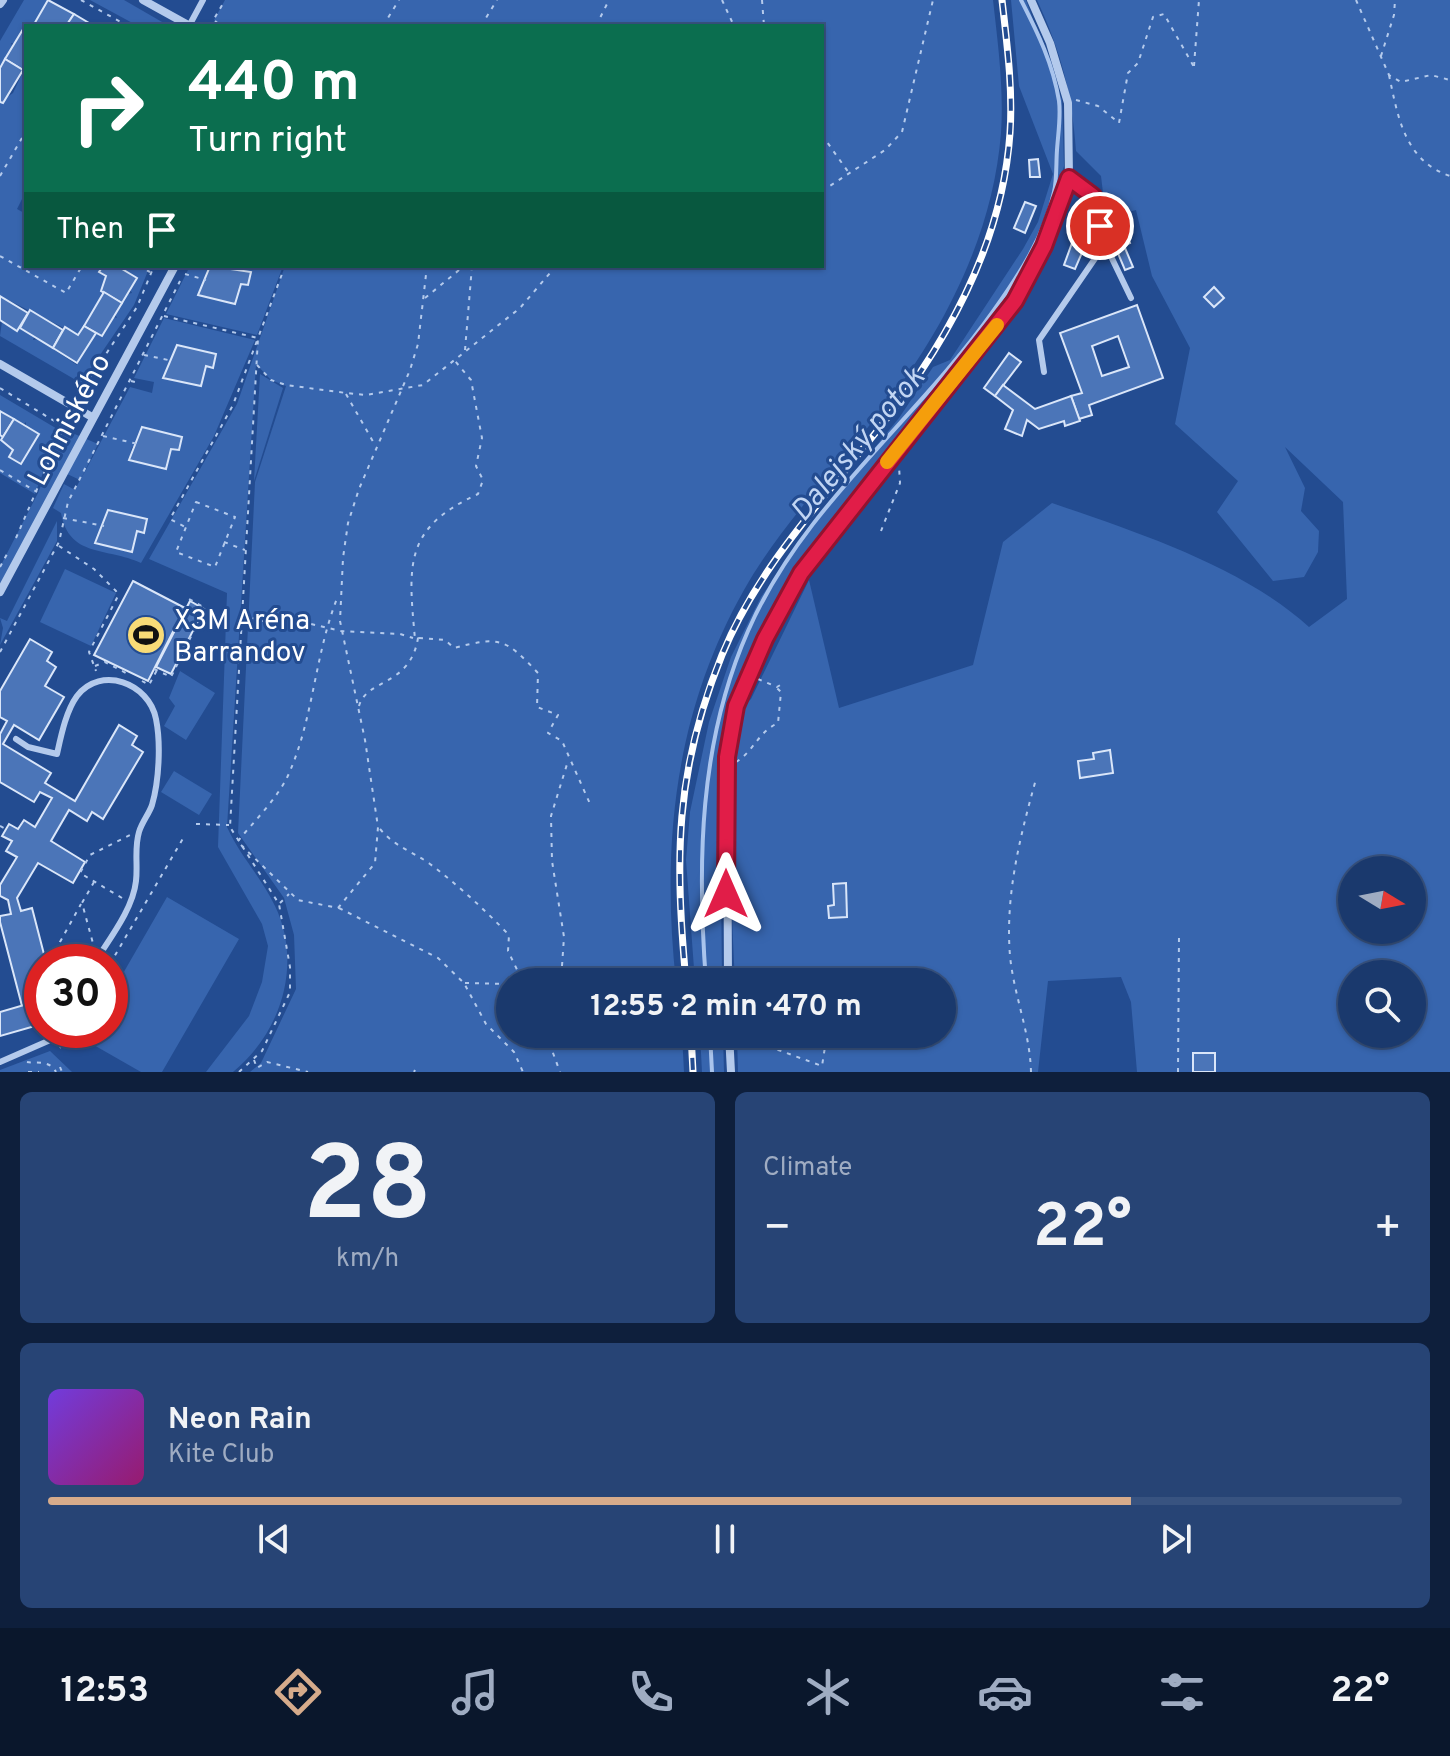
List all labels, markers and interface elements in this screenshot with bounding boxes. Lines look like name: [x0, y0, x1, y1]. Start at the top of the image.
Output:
text: 440 m: [188, 50, 360, 120]
icon: right: [56, 56, 160, 160]
text: Turn right: [188, 119, 347, 165]
pin: [1066, 192, 1134, 260]
icon: arrive: [1078, 204, 1122, 248]
icon: arrive: [140, 208, 184, 252]
text: Then: [56, 212, 124, 249]
street label: Lohniského: [21, 348, 120, 493]
water label: Dalejský potok: [784, 360, 935, 530]
place label: X3M Aréna Barrandov: [174, 604, 310, 672]
sports icon: X3M Aréna Barrandov: [125, 614, 167, 656]
position arrow: [684, 852, 768, 936]
north arrow: [1338, 856, 1426, 944]
map controls: [1338, 856, 1426, 1048]
speed limit sign: 30: [24, 944, 128, 1048]
button: search: [1338, 960, 1426, 1048]
text: 12:55 · 2 min · 470 m: [590, 989, 862, 1026]
text: 28: [303, 1125, 432, 1257]
text: Climate: [763, 1152, 852, 1185]
text: 22°: [1033, 1192, 1132, 1268]
text: −: [763, 1202, 791, 1258]
text: +: [1374, 1202, 1402, 1258]
text: km/h: [336, 1243, 399, 1276]
text: Neon Rain: [168, 1402, 312, 1439]
text: Kite Club: [168, 1439, 274, 1472]
icon: previous: [252, 1517, 296, 1561]
icon: pause: [703, 1517, 747, 1561]
icon: next: [1154, 1517, 1198, 1561]
icon: directions: [270, 1664, 326, 1720]
icon: music: [447, 1664, 503, 1720]
icon: phone: [623, 1664, 679, 1720]
icon: climate: [800, 1664, 856, 1720]
icon: car: [977, 1664, 1033, 1720]
icon: filters: [1154, 1664, 1210, 1720]
text: 12:53: [60, 1669, 149, 1715]
text: 22°: [1330, 1669, 1390, 1715]

